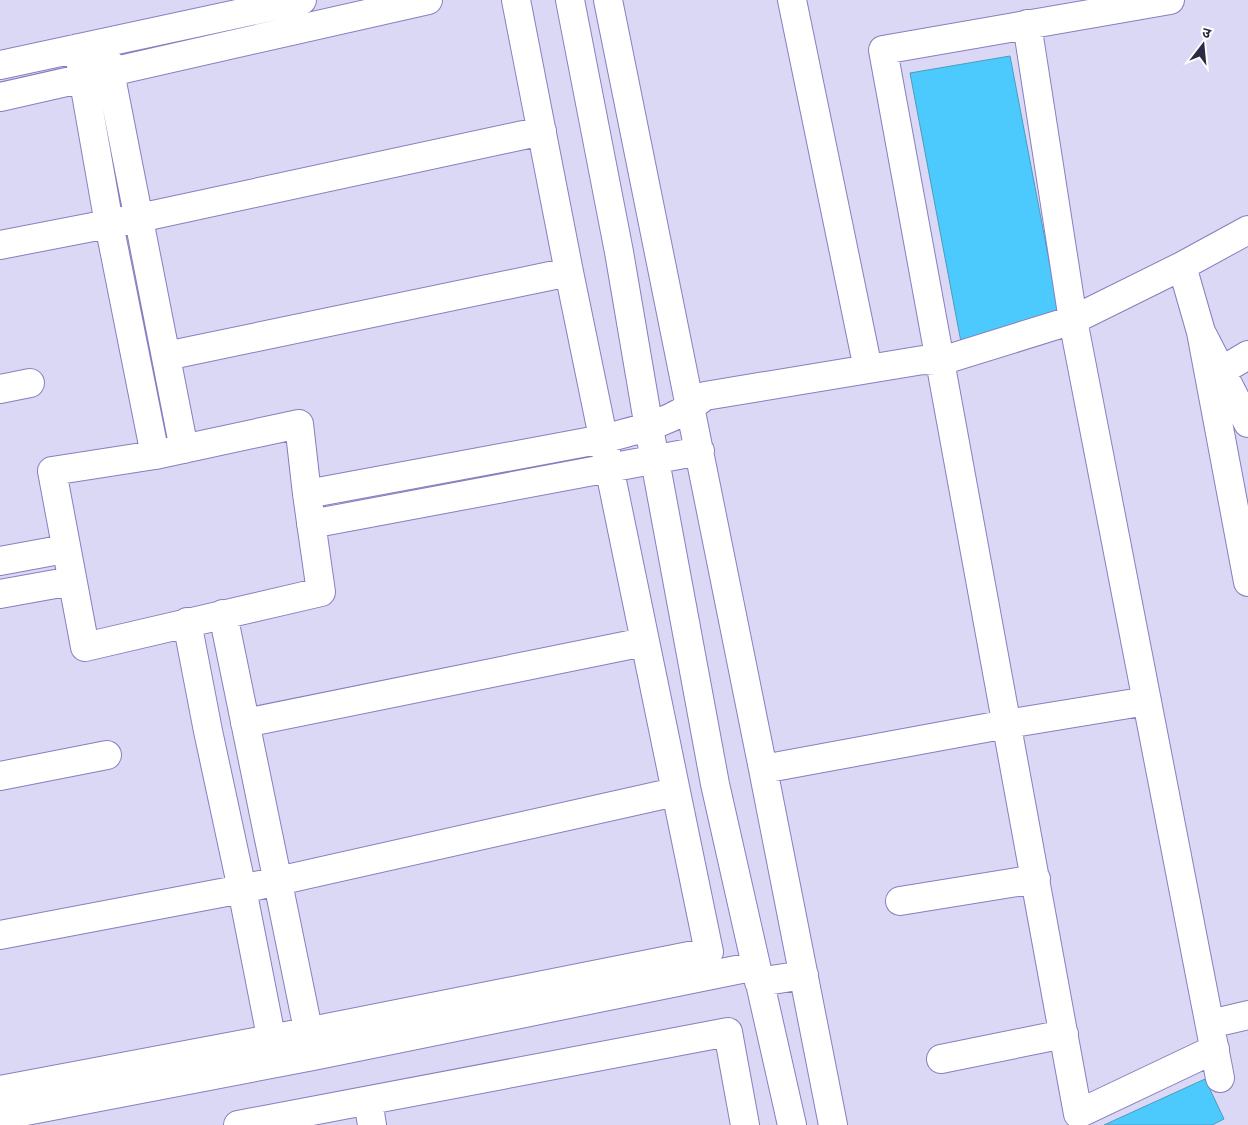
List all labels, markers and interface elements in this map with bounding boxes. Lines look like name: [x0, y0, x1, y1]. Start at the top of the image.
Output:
north arrow: [1178, 20, 1228, 70]
text: उ: [1200, 23, 1214, 43]

